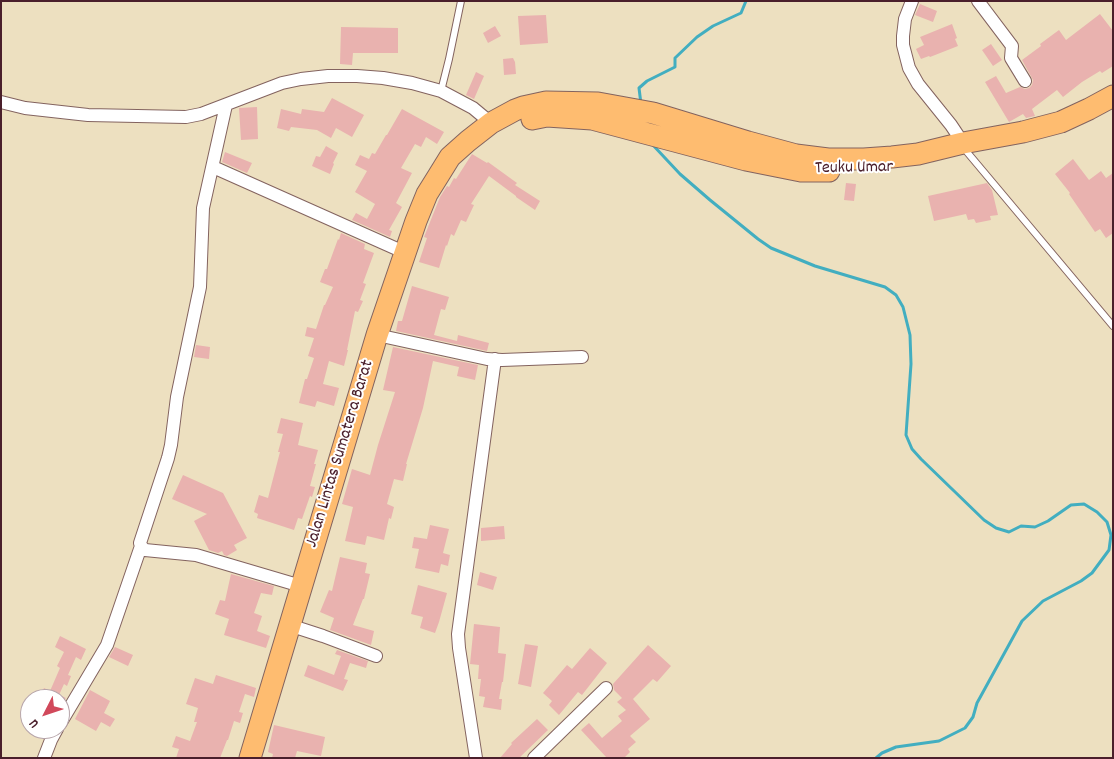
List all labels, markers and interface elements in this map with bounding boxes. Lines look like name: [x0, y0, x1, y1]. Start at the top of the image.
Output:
street label: Teuku Umar: [815, 158, 893, 180]
street label: Jalan Lintas Sumatera Barat: [302, 358, 380, 550]
north arrow: [20, 689, 70, 739]
text: U: [25, 714, 44, 732]

